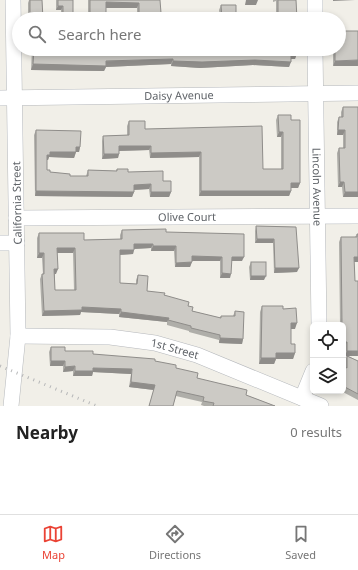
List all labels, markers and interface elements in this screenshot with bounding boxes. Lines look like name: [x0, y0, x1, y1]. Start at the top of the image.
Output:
search box: [12, 12, 346, 56]
icon: search: [26, 23, 48, 45]
text: Search here: [58, 24, 141, 44]
street label: Daisy Avenue: [144, 87, 214, 103]
street label: Lincoln Avenue: [309, 148, 326, 226]
street label: California Street: [8, 161, 25, 245]
street label: Olive Court: [158, 209, 216, 224]
map controls: [310, 322, 346, 394]
button: locate: [310, 322, 346, 358]
street label: 1st Street: [150, 335, 201, 362]
button: layers: [310, 358, 346, 394]
text: Nearby: [16, 421, 78, 444]
text: 0 results: [290, 423, 342, 441]
tab: Map: [42, 523, 65, 562]
tab: Directions: [149, 523, 201, 562]
tab: Saved: [285, 523, 316, 562]

